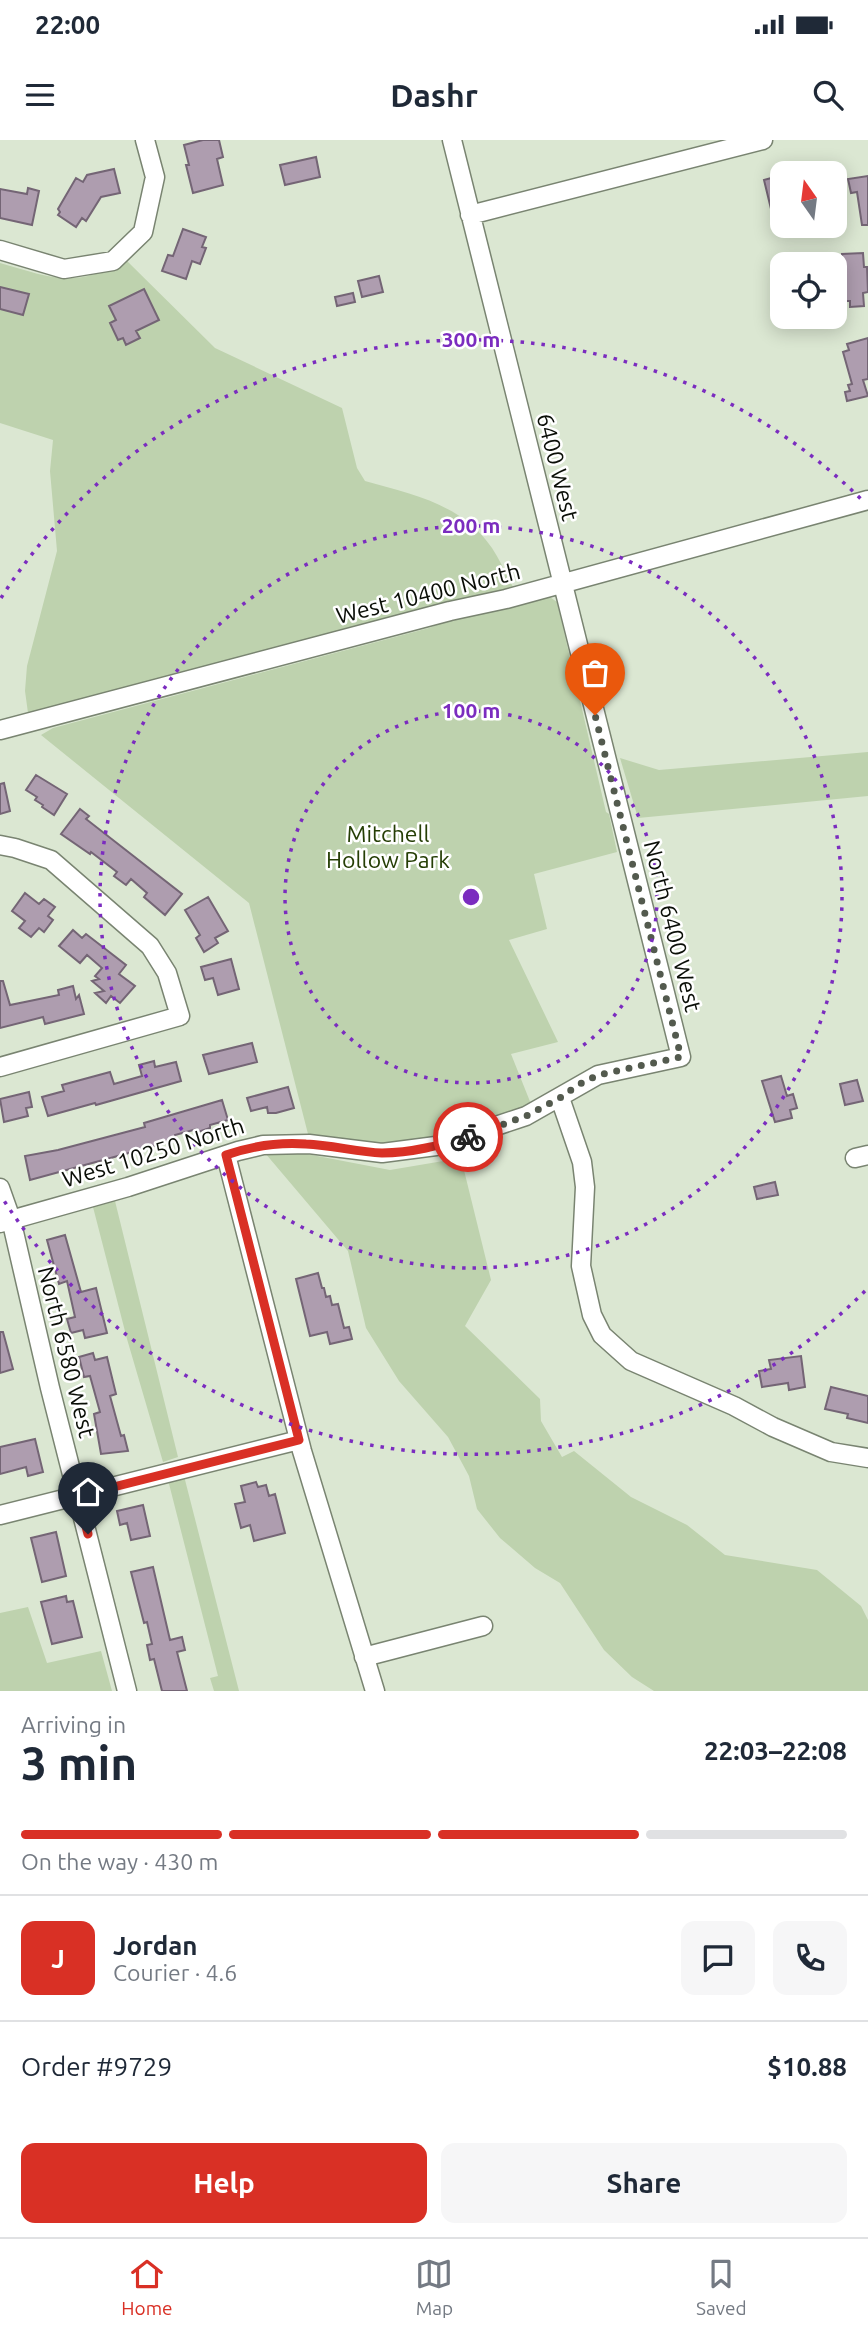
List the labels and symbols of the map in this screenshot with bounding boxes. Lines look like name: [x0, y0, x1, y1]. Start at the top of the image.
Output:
north arrow: [770, 161, 847, 238]
text: 300 m: [442, 327, 500, 351]
street label: 6400 West: [533, 411, 583, 523]
text: 200 m: [442, 513, 500, 537]
street label: West 10400 North: [333, 558, 523, 628]
pin: [565, 643, 625, 715]
text: 100 m: [442, 698, 500, 722]
park label: Mitchell Hollow Park: [326, 821, 450, 872]
street label: North 6400 West: [640, 838, 706, 1014]
centre of rings: [459, 885, 483, 909]
courier: [433, 1102, 503, 1172]
street label: West 10250 North: [59, 1112, 247, 1192]
street label: North 6580 West: [34, 1264, 100, 1440]
pin: [58, 1462, 118, 1534]

